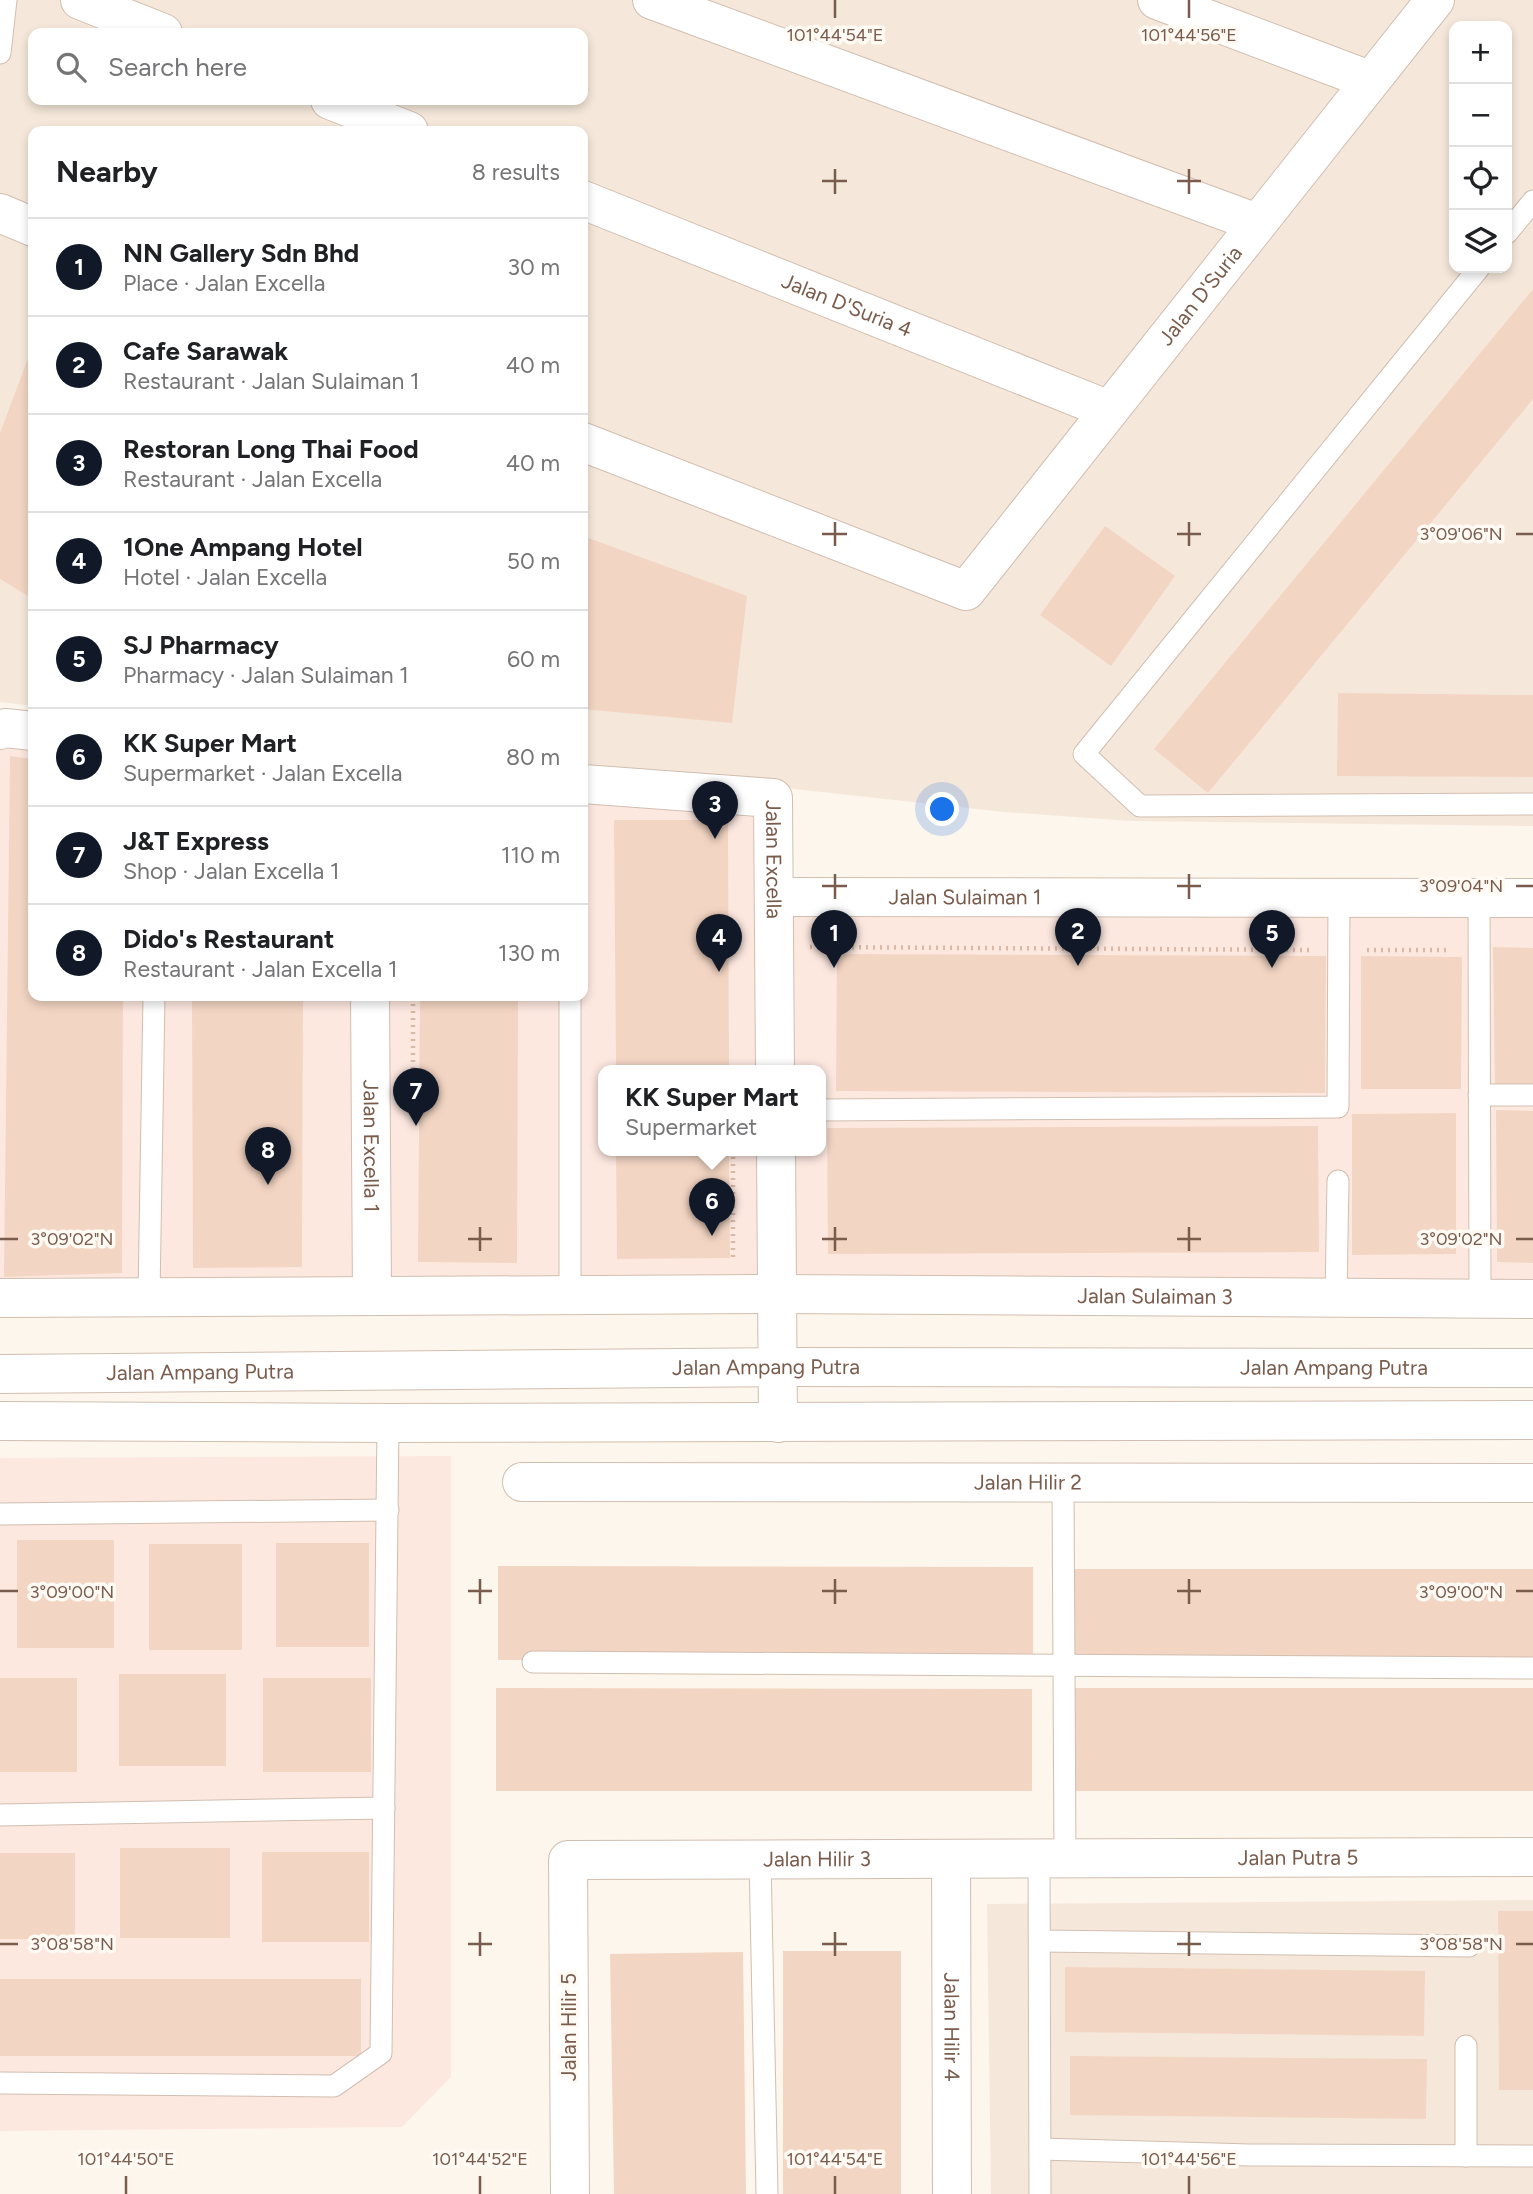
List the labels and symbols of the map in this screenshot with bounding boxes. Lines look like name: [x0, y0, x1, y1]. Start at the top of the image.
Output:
text: 101°44'54"E: [787, 24, 883, 46]
text: 101°44'56"E: [1141, 24, 1237, 46]
street label: Jalan D'Suria: [1153, 241, 1247, 350]
street label: Jalan D'Suria 4: [778, 268, 916, 342]
text: 3°09'06"N: [1419, 523, 1503, 545]
pin: 3: [692, 781, 738, 839]
your location: [925, 792, 959, 826]
street label: Jalan Excella: [761, 800, 787, 919]
text: 3°09'04"N: [1419, 875, 1503, 897]
street label: Jalan Sulaiman 1: [889, 884, 1041, 909]
pin: 2: [1055, 908, 1101, 966]
pin: 1: [811, 910, 857, 968]
pin: 5: [1249, 910, 1295, 968]
pin: 4: [696, 914, 742, 972]
pin: 7: [393, 1068, 439, 1126]
street label: Jalan Excella 1: [359, 1080, 384, 1212]
pin: 8: [245, 1127, 291, 1185]
pin: 6: [689, 1178, 735, 1236]
text: 3°09'02"N: [30, 1228, 114, 1250]
text: 3°09'02"N: [1419, 1228, 1503, 1250]
street label: Jalan Sulaiman 3: [1077, 1283, 1233, 1309]
street label: Jalan Ampang Putra: [672, 1354, 860, 1380]
street label: Jalan Ampang Putra: [1240, 1355, 1428, 1380]
street label: Jalan Ampang Putra: [106, 1358, 294, 1385]
street label: Jalan Hilir 2: [974, 1469, 1082, 1495]
text: 3°09'00"N: [30, 1581, 114, 1603]
text: 3°09'00"N: [1419, 1581, 1503, 1603]
street label: Jalan Putra 5: [1238, 1845, 1358, 1870]
street label: Jalan Hilir 3: [763, 1846, 871, 1871]
text: 3°08'58"N: [30, 1933, 114, 1955]
text: 3°08'58"N: [1419, 1933, 1503, 1955]
street label: Jalan Hilir 4: [939, 1972, 965, 2082]
street label: Jalan Hilir 5: [556, 1973, 581, 2081]
text: 101°44'50"E: [77, 2148, 175, 2170]
text: 101°44'52"E: [432, 2148, 528, 2170]
text: 101°44'54"E: [787, 2148, 883, 2170]
text: 101°44'56"E: [1141, 2148, 1237, 2170]

